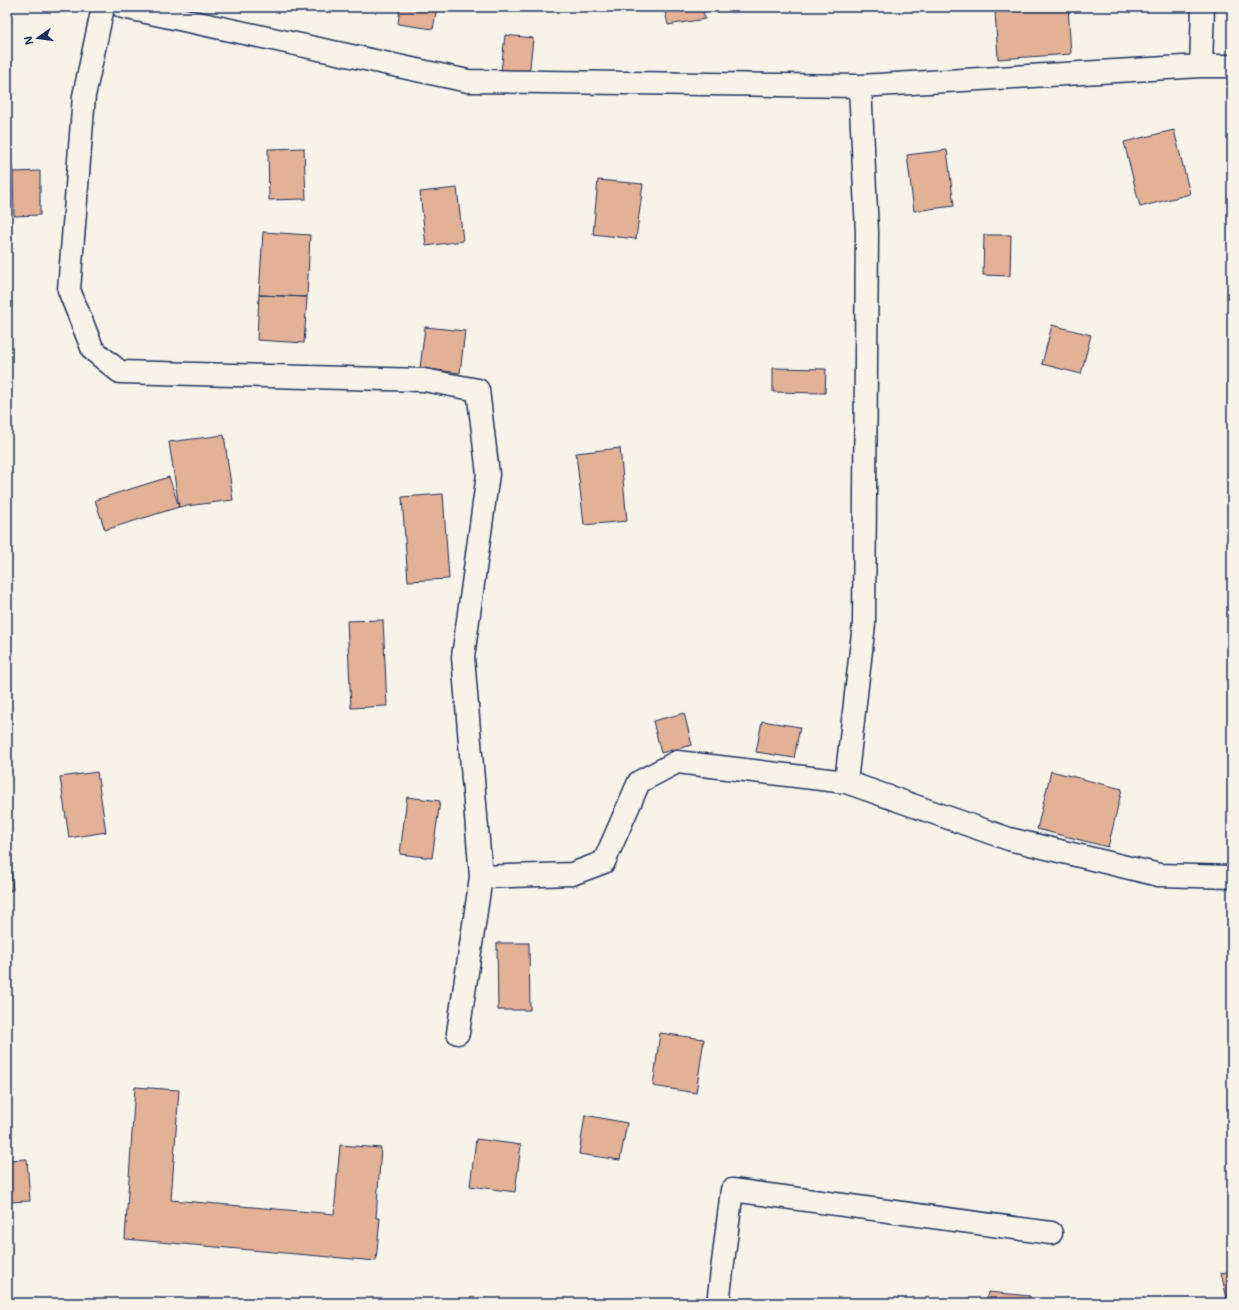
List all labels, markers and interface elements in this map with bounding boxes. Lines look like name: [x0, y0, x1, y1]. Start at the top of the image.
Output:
north arrow: [18, 18, 58, 58]
text: N: [20, 34, 37, 46]

